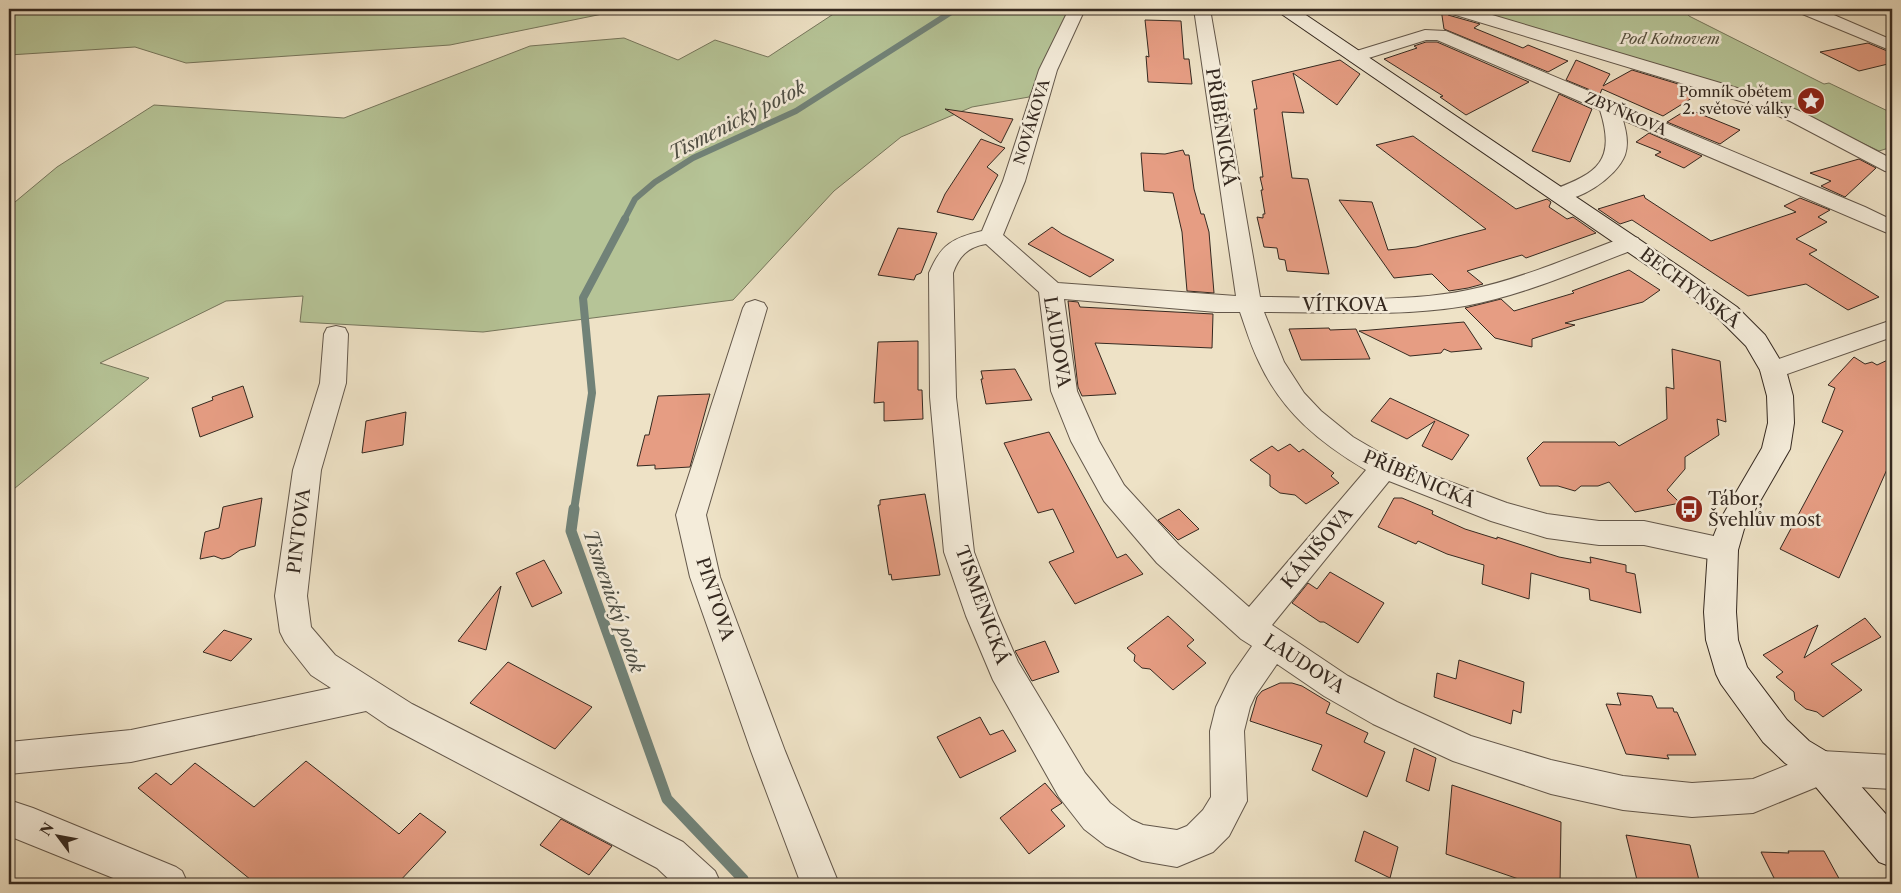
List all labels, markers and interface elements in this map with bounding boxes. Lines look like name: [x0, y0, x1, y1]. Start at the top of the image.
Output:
park label: Pod Kotnovem: [1619, 29, 1720, 48]
street label: PŘÍBĚNICKÁ: [1201, 66, 1243, 188]
water label: Tismenický potok: [665, 76, 810, 165]
street label: NOVÁKOVA: [1009, 76, 1054, 167]
place label: Pomník obětem 2. světové války: [1679, 82, 1793, 118]
place icon: Pomník obětem 2. světové války: [1796, 86, 1826, 116]
street label: ZBYŇKOVA: [1583, 88, 1671, 140]
street label: BECHYŇSKÁ: [1635, 242, 1746, 333]
street label: VÍTKOVA: [1301, 293, 1388, 316]
street label: LAUDOVA: [1039, 295, 1075, 390]
street label: PŘÍBĚNICKÁ: [1360, 444, 1480, 513]
street label: PINTOVA: [283, 486, 315, 575]
place label: Tábor, Švehlův most: [1708, 488, 1822, 531]
bus stop icon: Tábor, Švehlův most: [1674, 494, 1704, 524]
street label: KÁNIŠOVA: [1275, 501, 1358, 593]
water label: Tismenický potok: [578, 526, 649, 676]
street label: TISMENICKÁ: [950, 542, 1015, 668]
street label: PINTOVA: [691, 555, 739, 644]
street label: LAUDOVA: [1259, 630, 1349, 699]
north arrow: [32, 810, 82, 860]
text: N: [36, 819, 58, 839]

